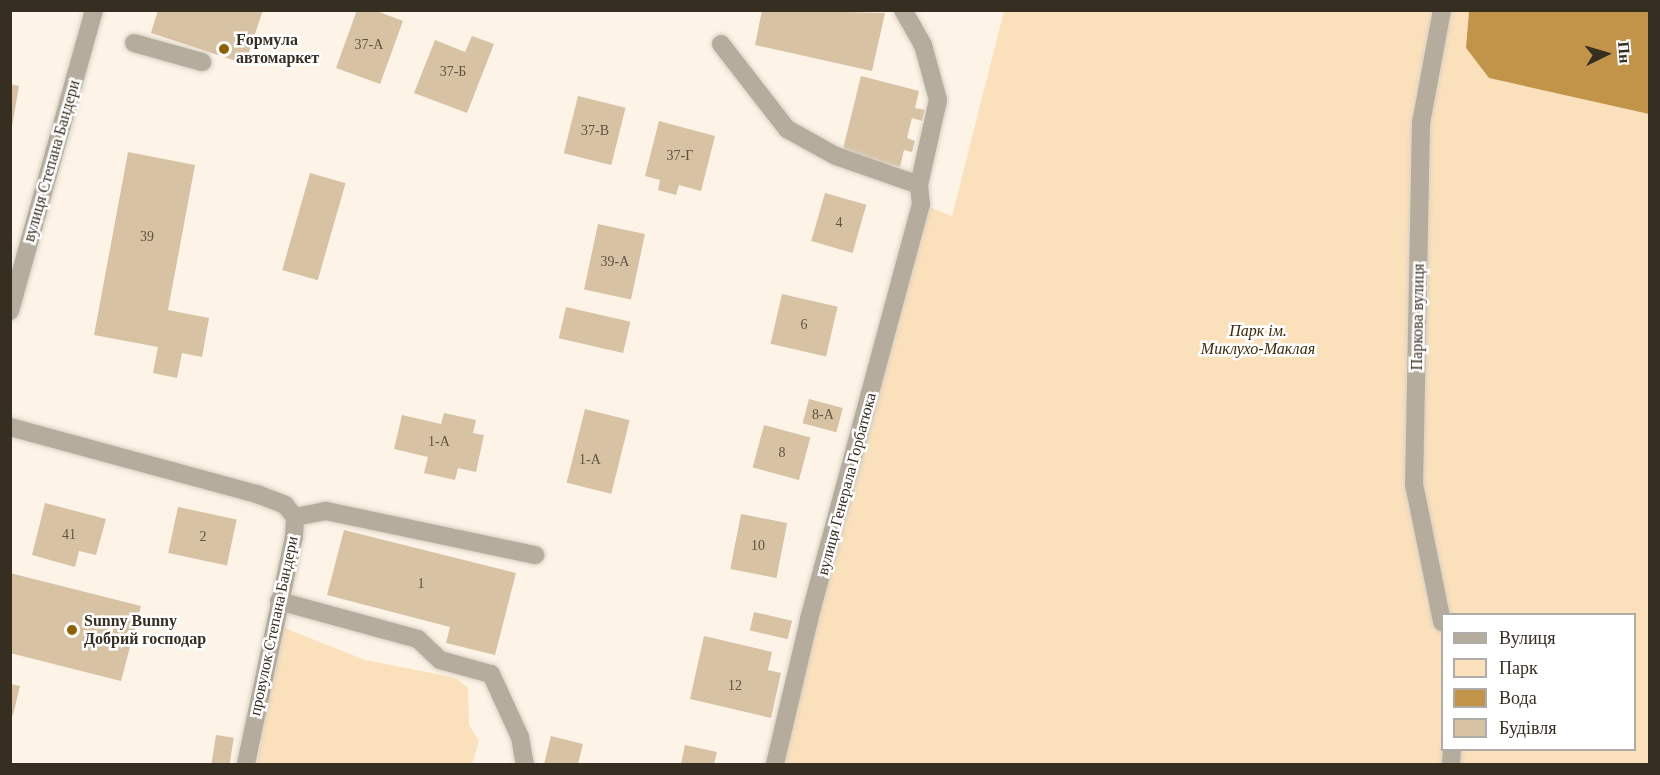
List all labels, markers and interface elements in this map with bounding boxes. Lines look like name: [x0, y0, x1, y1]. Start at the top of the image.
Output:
north arrow: [1576, 24, 1636, 84]
place label: Fормула автомаркет: [236, 30, 319, 68]
house number: 37-А: [355, 37, 383, 53]
text: Пн: [1615, 41, 1634, 64]
marker: Fормула автомаркет: [217, 42, 231, 56]
house number: 37-Б: [440, 64, 466, 80]
street label: вулиця Степана Бандери: [20, 78, 84, 244]
house number: 37-В: [581, 123, 609, 139]
house number: 37-Г: [667, 148, 693, 164]
house number: 4: [836, 215, 843, 231]
house number: 39: [140, 229, 154, 245]
house number: 39-А: [601, 254, 629, 270]
street label: Паркова вулиця: [1407, 263, 1429, 371]
house number: 6: [800, 317, 808, 333]
park label: Парк ім. Миклухо-Маклая: [1201, 321, 1315, 359]
street label: вулиця Генерала Горбатюка: [813, 391, 881, 577]
house number: 8-А: [812, 407, 834, 423]
house number: 1-А: [428, 434, 450, 450]
house number: 8: [778, 445, 786, 461]
house number: 1-А: [579, 452, 601, 468]
house number: 41: [62, 527, 76, 543]
house number: 2: [200, 529, 207, 545]
street label: провулок Степана Бандери: [246, 534, 302, 718]
house number: 10: [751, 538, 765, 554]
house number: 1: [418, 576, 424, 592]
place label: Sunny Bunny Добрий господар: [84, 611, 206, 649]
legend: [1441, 613, 1636, 751]
marker: Sunny Bunny Добрий господар: [65, 623, 79, 637]
text: Вулиця: [1499, 628, 1556, 648]
text: Парк: [1499, 658, 1538, 678]
house number: 12: [728, 678, 742, 694]
text: Вода: [1499, 688, 1537, 708]
text: Будівля: [1499, 718, 1556, 738]

